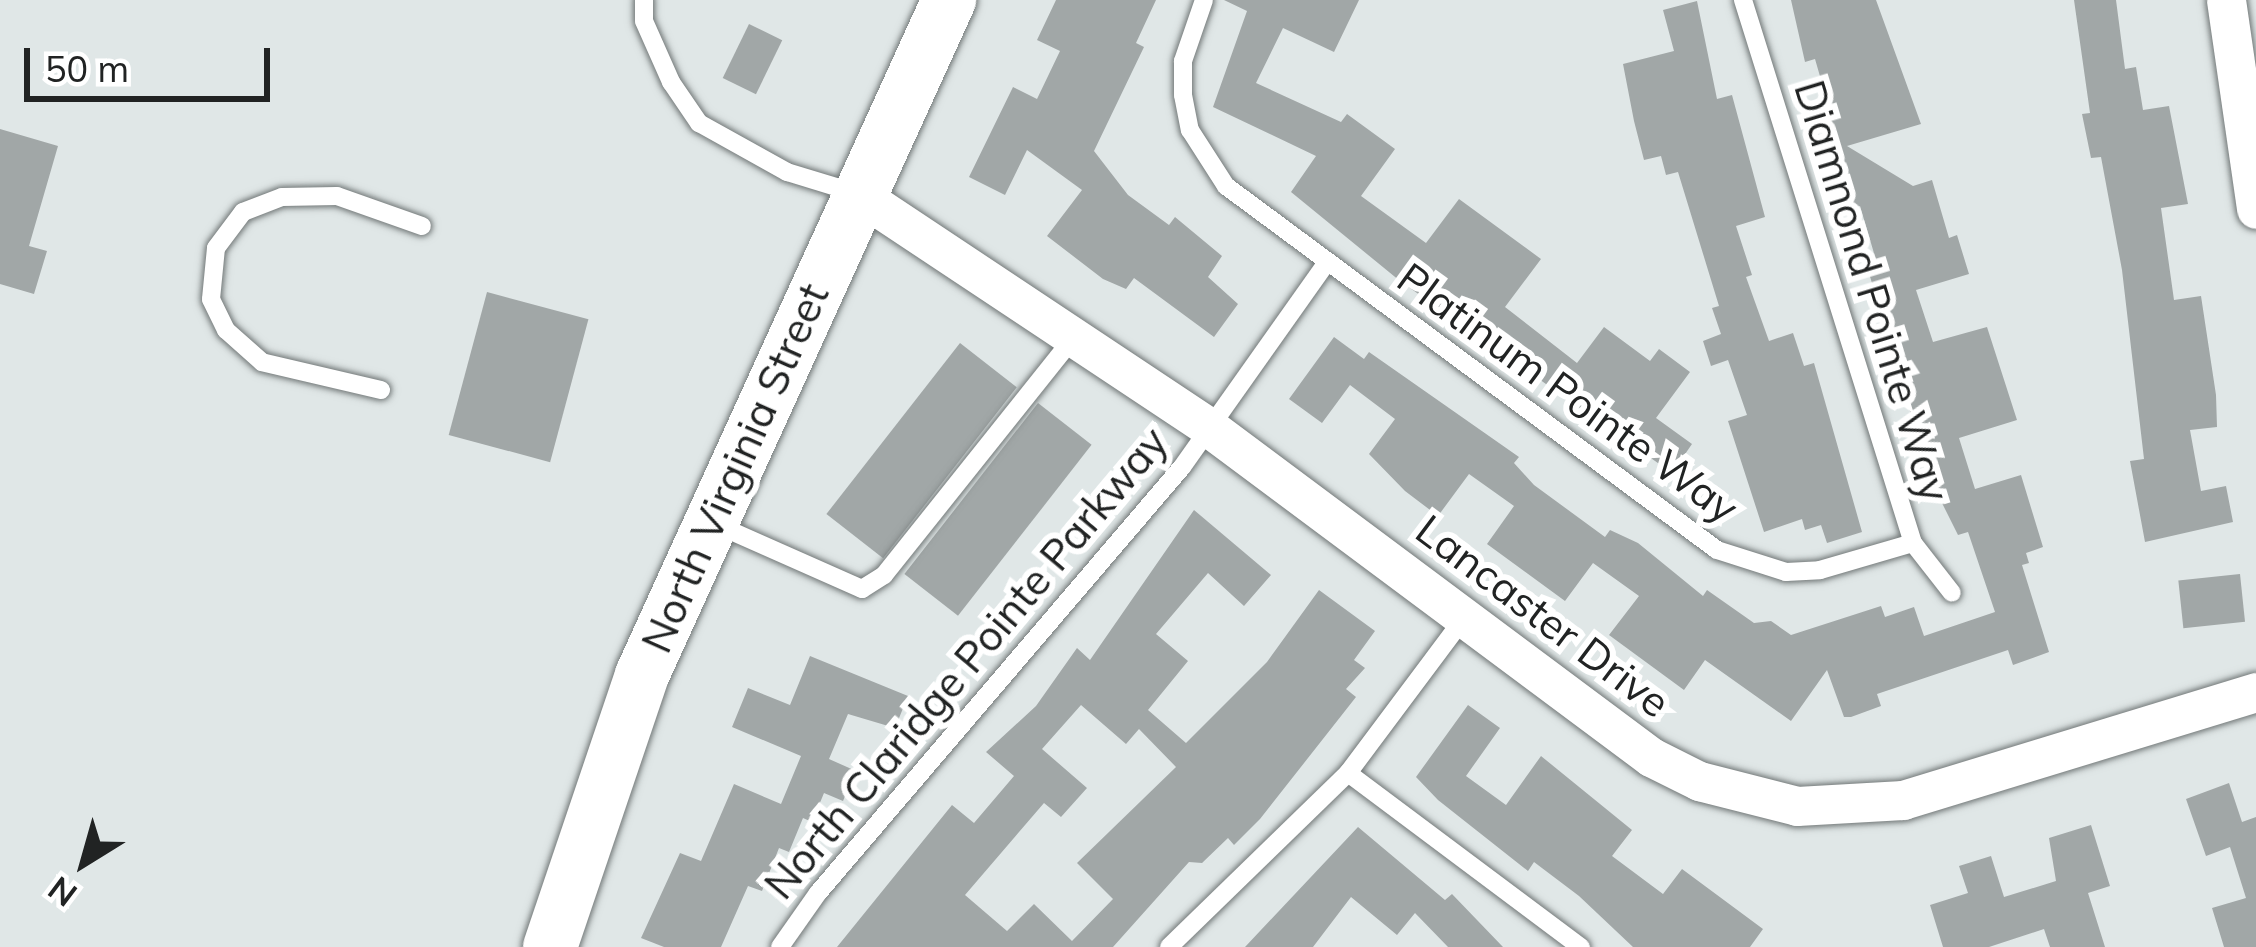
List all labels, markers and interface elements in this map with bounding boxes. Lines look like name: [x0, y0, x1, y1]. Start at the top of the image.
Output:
scale bar: [30, 24, 276, 98]
text: 50 m: [45, 46, 129, 91]
street label: Diamnond Pointe Way: [1784, 74, 1960, 508]
street label: Platinum Pointe Way: [1388, 252, 1748, 534]
street label: North Virginia Street: [631, 276, 839, 660]
street label: North Claridge Pointe Parkway: [754, 417, 1178, 909]
street label: Lancaster Drive: [1406, 504, 1680, 728]
north arrow: [24, 803, 144, 923]
text: N: [40, 868, 84, 916]

